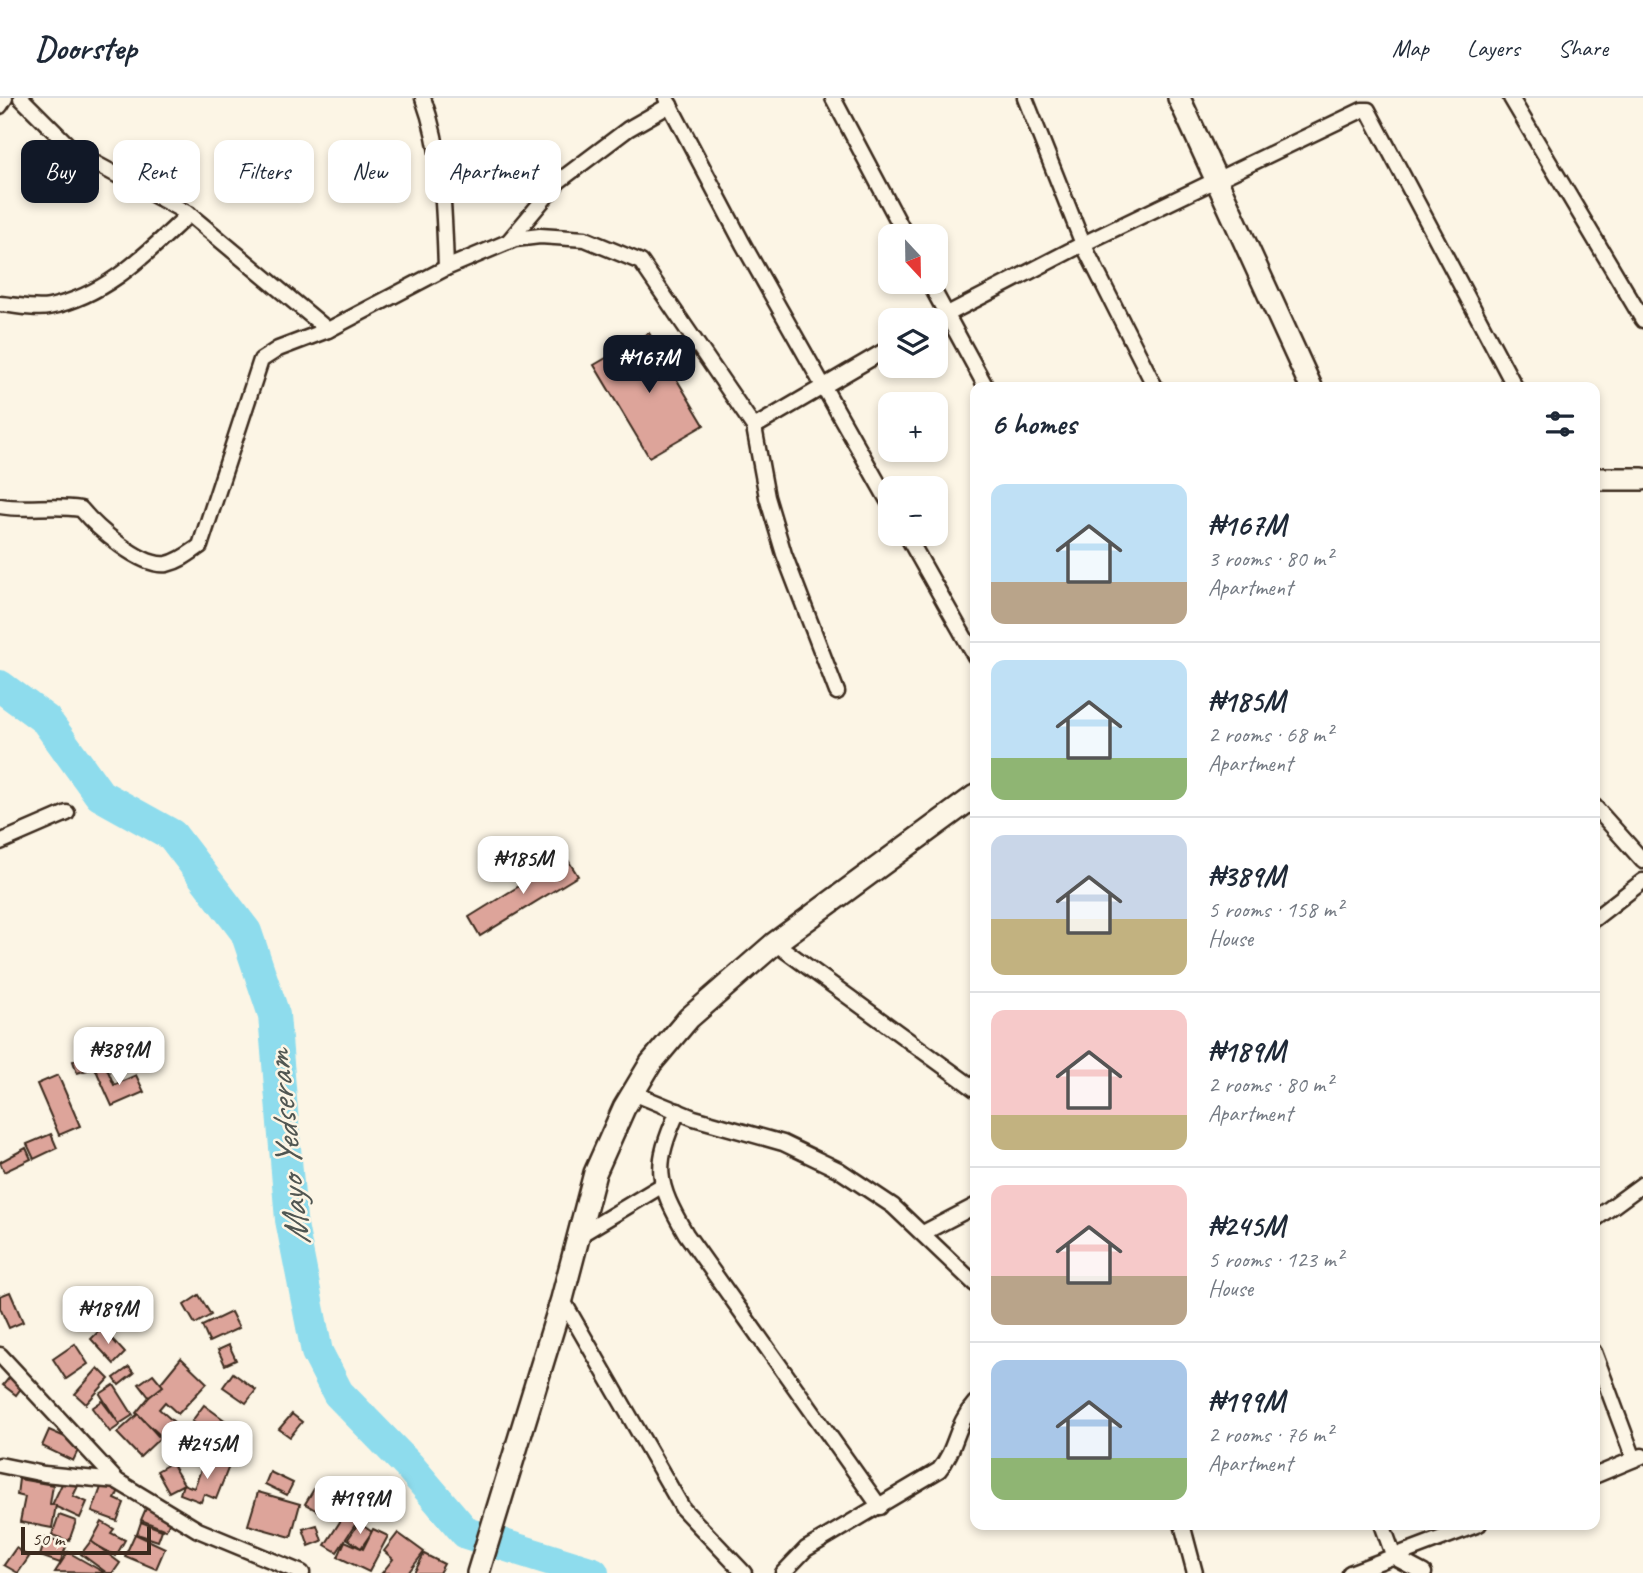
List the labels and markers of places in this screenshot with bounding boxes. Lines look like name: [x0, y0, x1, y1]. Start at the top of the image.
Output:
pin: ₦167M: [600, 336, 698, 395]
pin: ₦185M: [474, 836, 572, 896]
pin: ₦389M: [70, 1028, 168, 1087]
pin: ₦189M: [59, 1286, 157, 1346]
pin: ₦245M: [158, 1422, 256, 1481]
pin: ₦199M: [311, 1476, 409, 1536]

